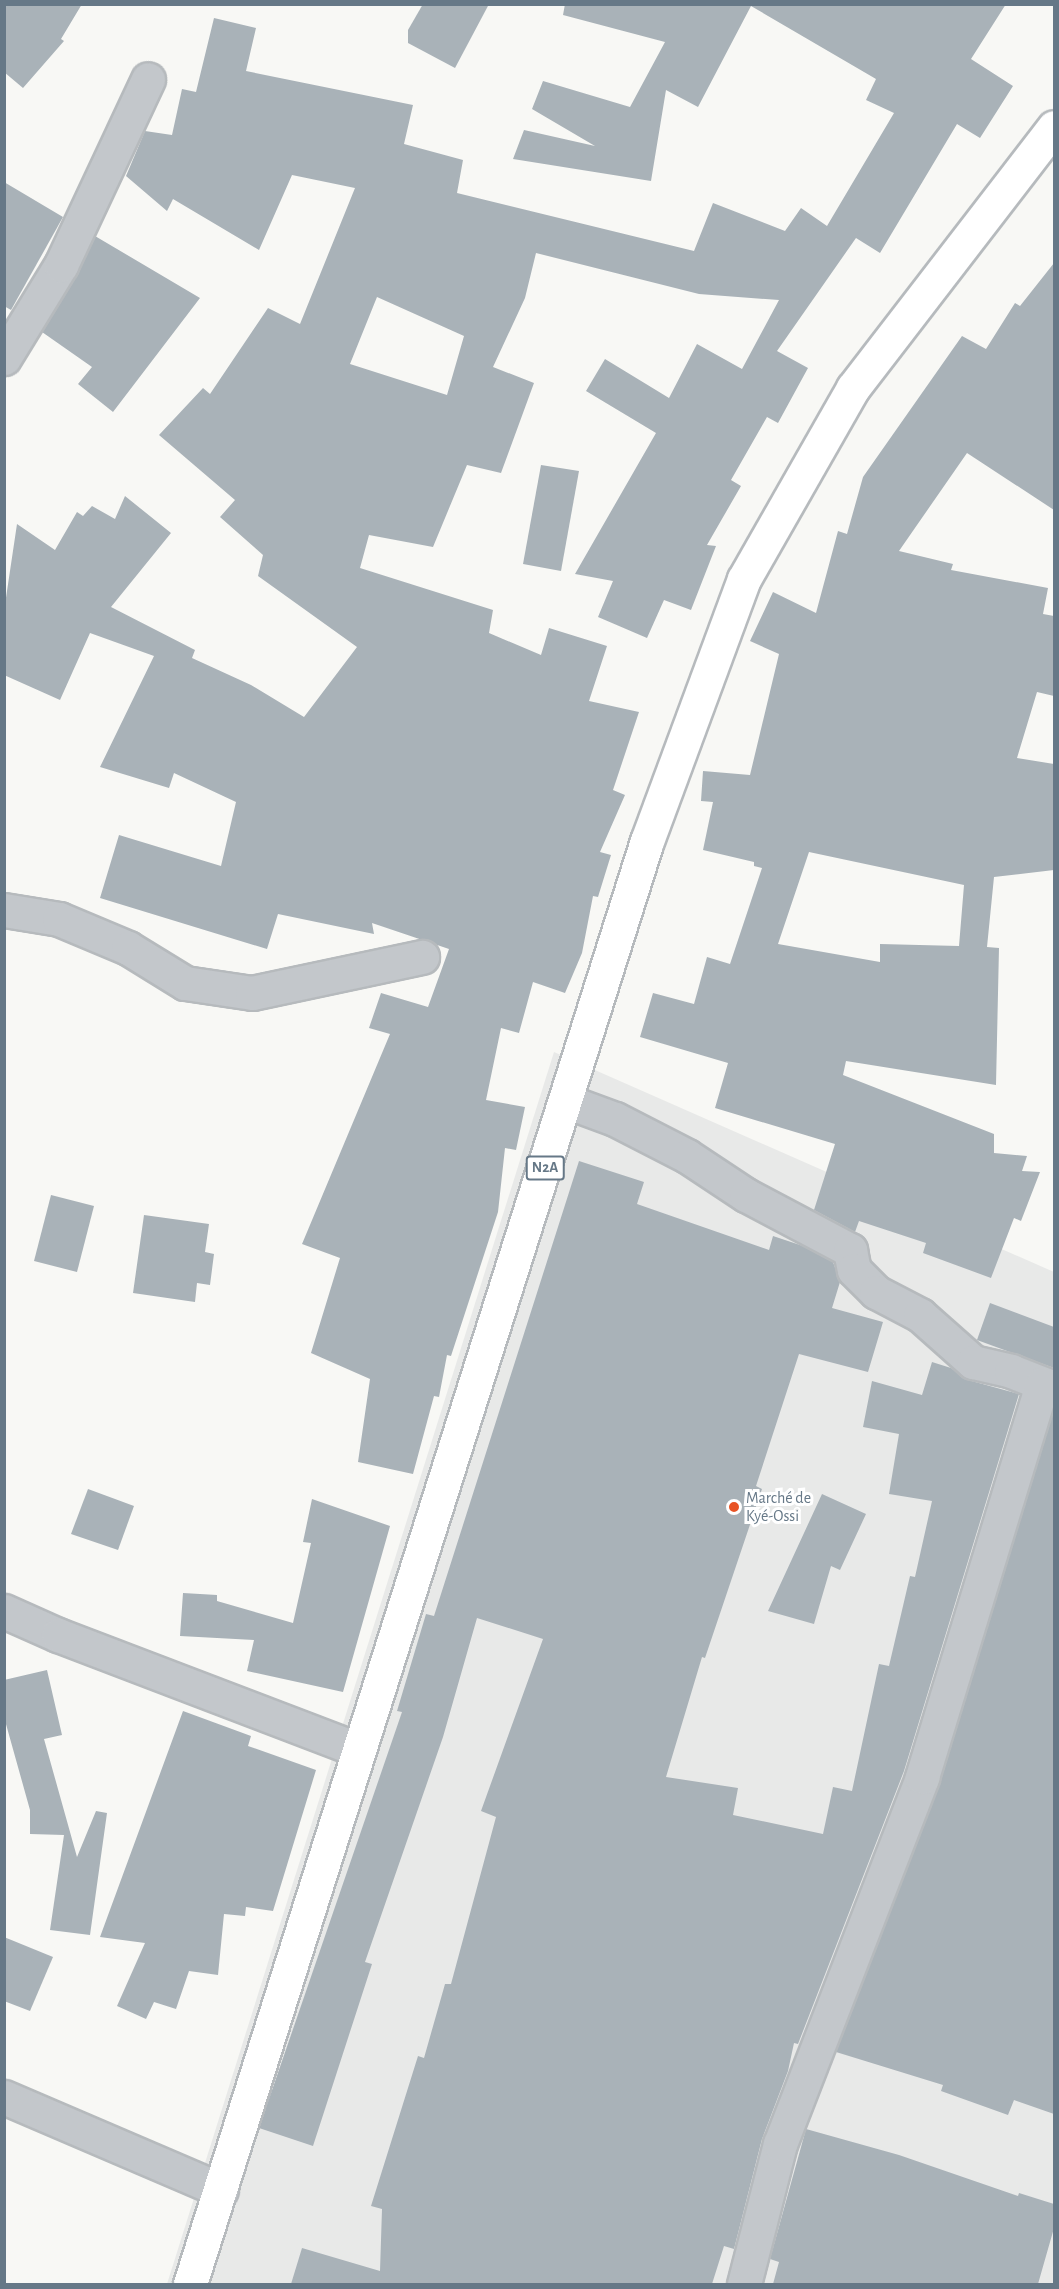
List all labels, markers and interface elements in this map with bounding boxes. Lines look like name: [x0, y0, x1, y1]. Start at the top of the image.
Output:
road number: N2A: [526, 1156, 564, 1180]
place label: Marché de Kyé-Ossi: [746, 1488, 811, 1526]
marker: Marché de Kyé-Ossi: [727, 1500, 741, 1514]

